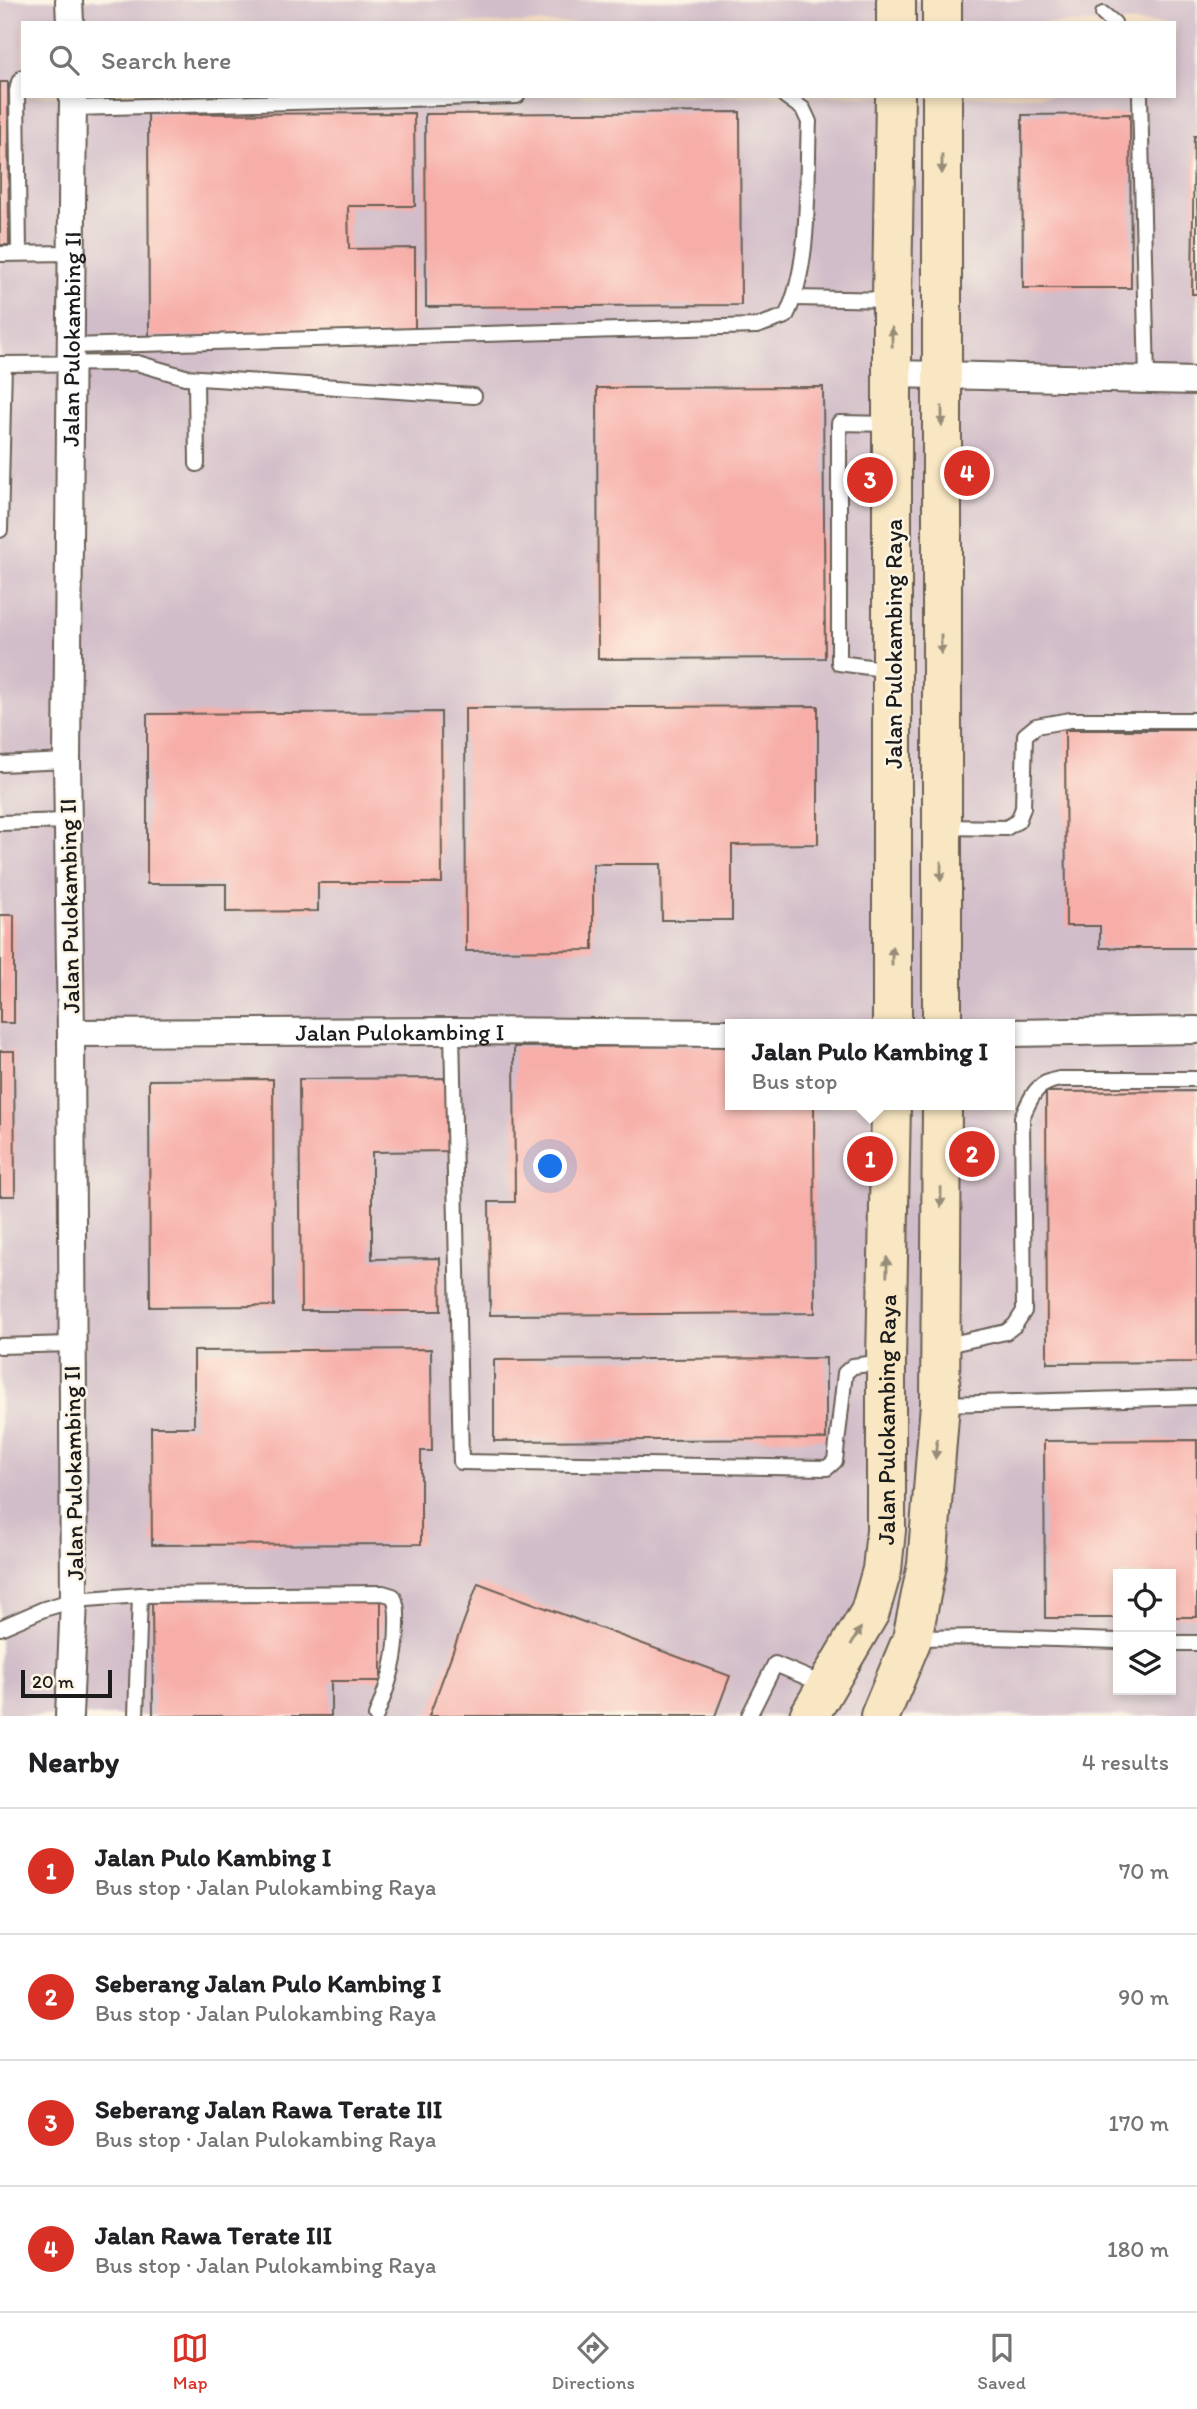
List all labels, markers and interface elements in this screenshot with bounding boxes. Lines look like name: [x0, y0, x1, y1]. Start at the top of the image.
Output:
search box: [21, 21, 1176, 98]
icon: search: [45, 41, 83, 79]
text: Search here: [101, 44, 231, 76]
one-way arrow: [936, 154, 948, 176]
street label: Jalan Pulokambing II: [55, 231, 86, 447]
one-way arrow: [887, 325, 898, 347]
one-way arrow: [936, 406, 948, 428]
pin: 4: [944, 447, 990, 499]
pin: 3: [847, 454, 893, 506]
street label: Jalan Pulokambing Raya: [879, 519, 908, 769]
one-way arrow: [935, 633, 947, 655]
street label: Jalan Pulokambing II: [53, 798, 85, 1014]
one-way arrow: [935, 861, 947, 883]
one-way arrow: [886, 945, 898, 967]
street label: Jalan Pulokambing I: [295, 1016, 505, 1046]
popup: [725, 1019, 1015, 1110]
text: Jalan Pulo Kambing I: [752, 1035, 988, 1067]
text: Bus stop: [752, 1067, 838, 1095]
pin: 2: [949, 1128, 995, 1180]
pin: 1: [847, 1133, 893, 1185]
your location: [533, 1149, 567, 1183]
one-way arrow: [935, 1187, 947, 1209]
one-way arrow: [882, 1256, 893, 1278]
street label: Jalan Pulokambing Raya: [870, 1294, 902, 1546]
street label: Jalan Pulokambing II: [57, 1365, 89, 1581]
one-way arrow: [930, 1439, 941, 1461]
map controls: [1113, 1569, 1176, 1695]
button: locate: [1113, 1569, 1176, 1632]
one-way arrow: [850, 1626, 862, 1646]
button: layers: [1113, 1632, 1176, 1695]
scale bar: [21, 1667, 112, 1699]
text: 20 m: [32, 1670, 74, 1693]
text: Nearby: [28, 1743, 119, 1780]
text: 4 results: [1082, 1748, 1169, 1776]
text: Jalan Pulo Kambing I: [95, 1841, 331, 1873]
text: 1: [46, 1857, 56, 1885]
text: 70 m: [1119, 1857, 1169, 1885]
text: Bus stop · Jalan Pulokambing Raya: [95, 1873, 436, 1901]
text: Seberang Jalan Pulo Kambing I: [95, 1967, 441, 1999]
text: 2: [45, 1983, 57, 2011]
text: 90 m: [1118, 1983, 1169, 2011]
text: Bus stop · Jalan Pulokambing Raya: [95, 1999, 436, 2027]
text: Seberang Jalan Rawa Terate III: [95, 2093, 443, 2125]
text: 3: [45, 2109, 57, 2137]
text: 170 m: [1108, 2109, 1169, 2137]
text: Bus stop · Jalan Pulokambing Raya: [95, 2125, 436, 2153]
text: Jalan Rawa Terate III: [95, 2219, 332, 2251]
text: 4: [44, 2235, 58, 2263]
text: 180 m: [1107, 2235, 1169, 2263]
text: Bus stop · Jalan Pulokambing Raya: [95, 2251, 436, 2279]
tab: Map: [171, 2329, 209, 2394]
tab: Directions: [551, 2329, 635, 2394]
tab: Saved: [977, 2329, 1026, 2394]

